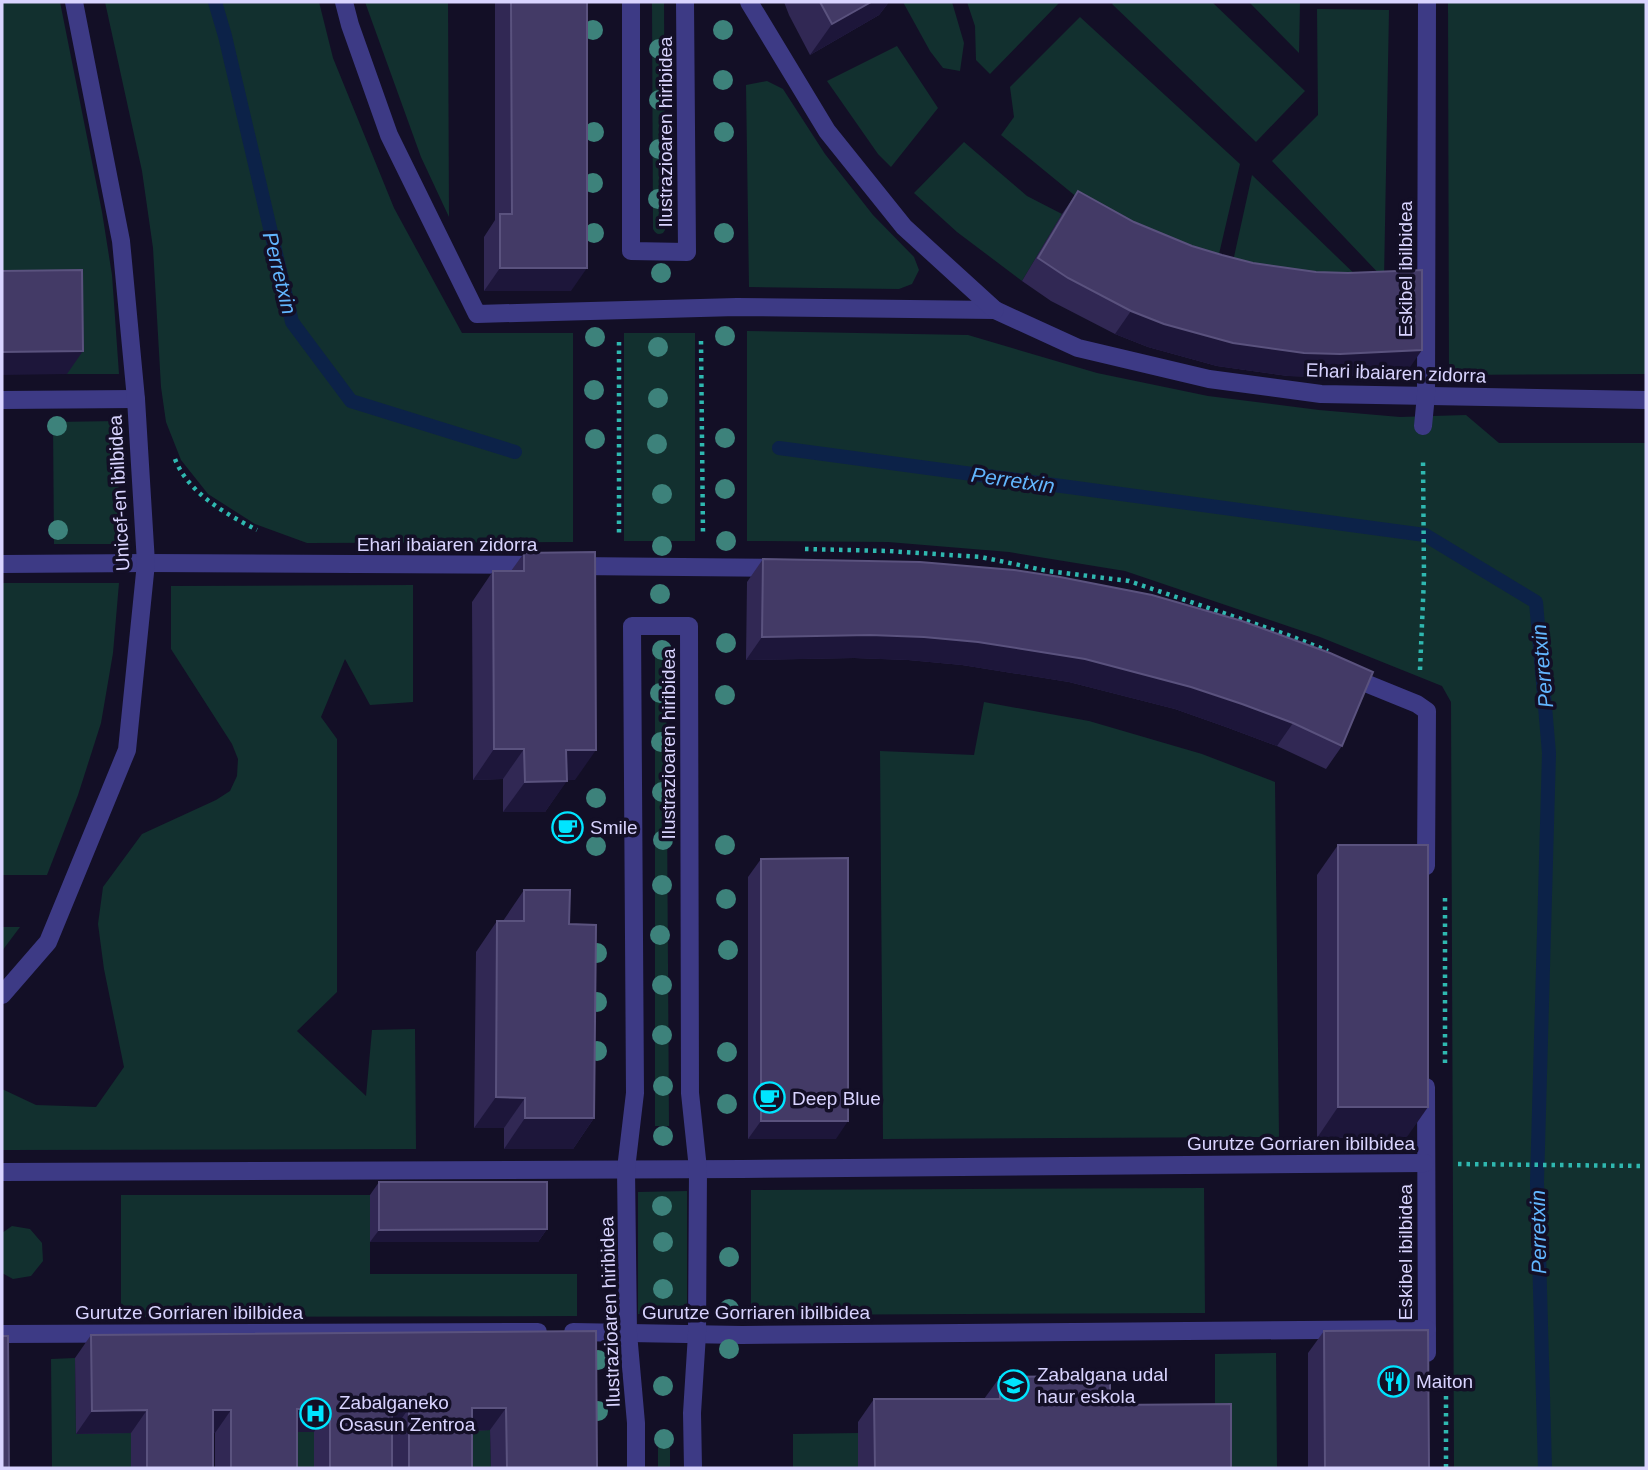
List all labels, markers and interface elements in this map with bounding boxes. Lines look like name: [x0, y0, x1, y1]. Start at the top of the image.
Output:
street label: Ilustrazioaren hiribidea: [655, 36, 676, 228]
street label: Eskibel ibilbidea: [1395, 200, 1416, 337]
water label: Perretxin: [259, 229, 301, 317]
street label: Ehari ibaiaren zidorra: [1305, 359, 1487, 387]
street label: Unicef-en ibilbidea: [104, 414, 134, 572]
water label: Perretxin: [970, 463, 1056, 497]
street label: Ehari ibaiaren zidorra: [357, 534, 538, 555]
water label: Perretxin: [1527, 623, 1557, 709]
street label: Ilustrazioaren hiribidea: [658, 648, 679, 840]
cafe icon: Smile: [550, 810, 584, 844]
place label: Smile: [590, 817, 638, 838]
cafe icon: Deep Blue: [752, 1081, 786, 1115]
place label: Deep Blue: [792, 1088, 881, 1109]
street label: Gurutze Gorriaren ibilbidea: [1187, 1133, 1415, 1154]
street label: Eskibel ibilbidea: [1395, 1183, 1416, 1320]
water label: Perretxin: [1526, 1190, 1550, 1274]
street label: Ilustrazioaren hiribidea: [596, 1216, 624, 1408]
street label: Gurutze Gorriaren ibilbidea: [75, 1302, 303, 1323]
street label: Gurutze Gorriaren ibilbidea: [642, 1302, 870, 1323]
place label: Zabalgana udal haur eskola: [1037, 1364, 1168, 1407]
restaurant icon: Maiton: [1376, 1364, 1410, 1398]
school or university icon: Zabalgana udal haur eskola: [997, 1368, 1031, 1402]
place label: Maiton: [1416, 1371, 1473, 1392]
place label: Zabalganeko Osasun Zentroa: [339, 1392, 476, 1435]
hospital icon: Zabalganeko Osasun Zentroa: [299, 1396, 333, 1430]

